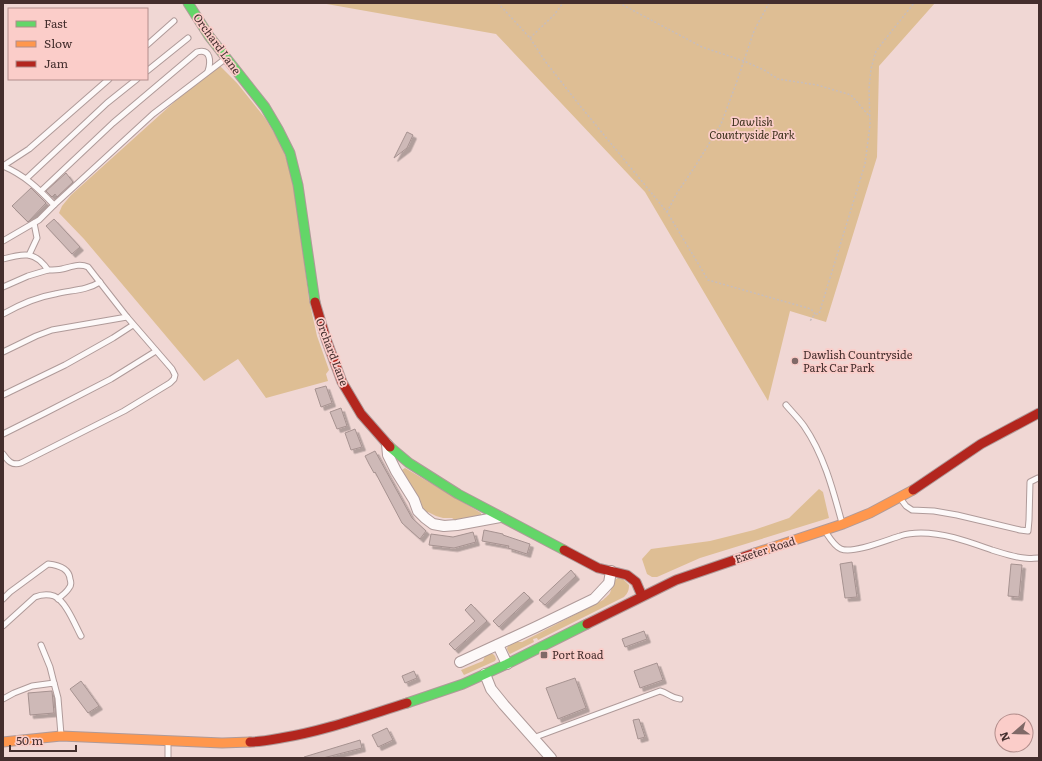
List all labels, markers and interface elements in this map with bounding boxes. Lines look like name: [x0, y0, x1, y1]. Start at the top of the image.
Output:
legend: [8, 8, 148, 80]
street label: Orchard Lane: [190, 10, 246, 77]
text: Fast: [44, 14, 68, 32]
text: Slow: [44, 34, 73, 52]
text: Jam: [44, 54, 69, 72]
park label: Dawlish Countryside Park: [709, 113, 795, 142]
street label: Orchard Lane: [313, 315, 353, 388]
place label: Dawlish Countryside Park Car Park: [803, 346, 913, 375]
marker: Dawlish Countryside Park Car Park: [790, 356, 800, 366]
street label: Exeter Road: [732, 532, 797, 566]
place label: Port Road: [552, 646, 604, 662]
marker: Port Road: [539, 650, 549, 660]
north arrow: [994, 713, 1034, 753]
scale bar: [10, 727, 76, 753]
text: N: [995, 730, 1013, 744]
text: 50 m: [16, 731, 43, 749]

